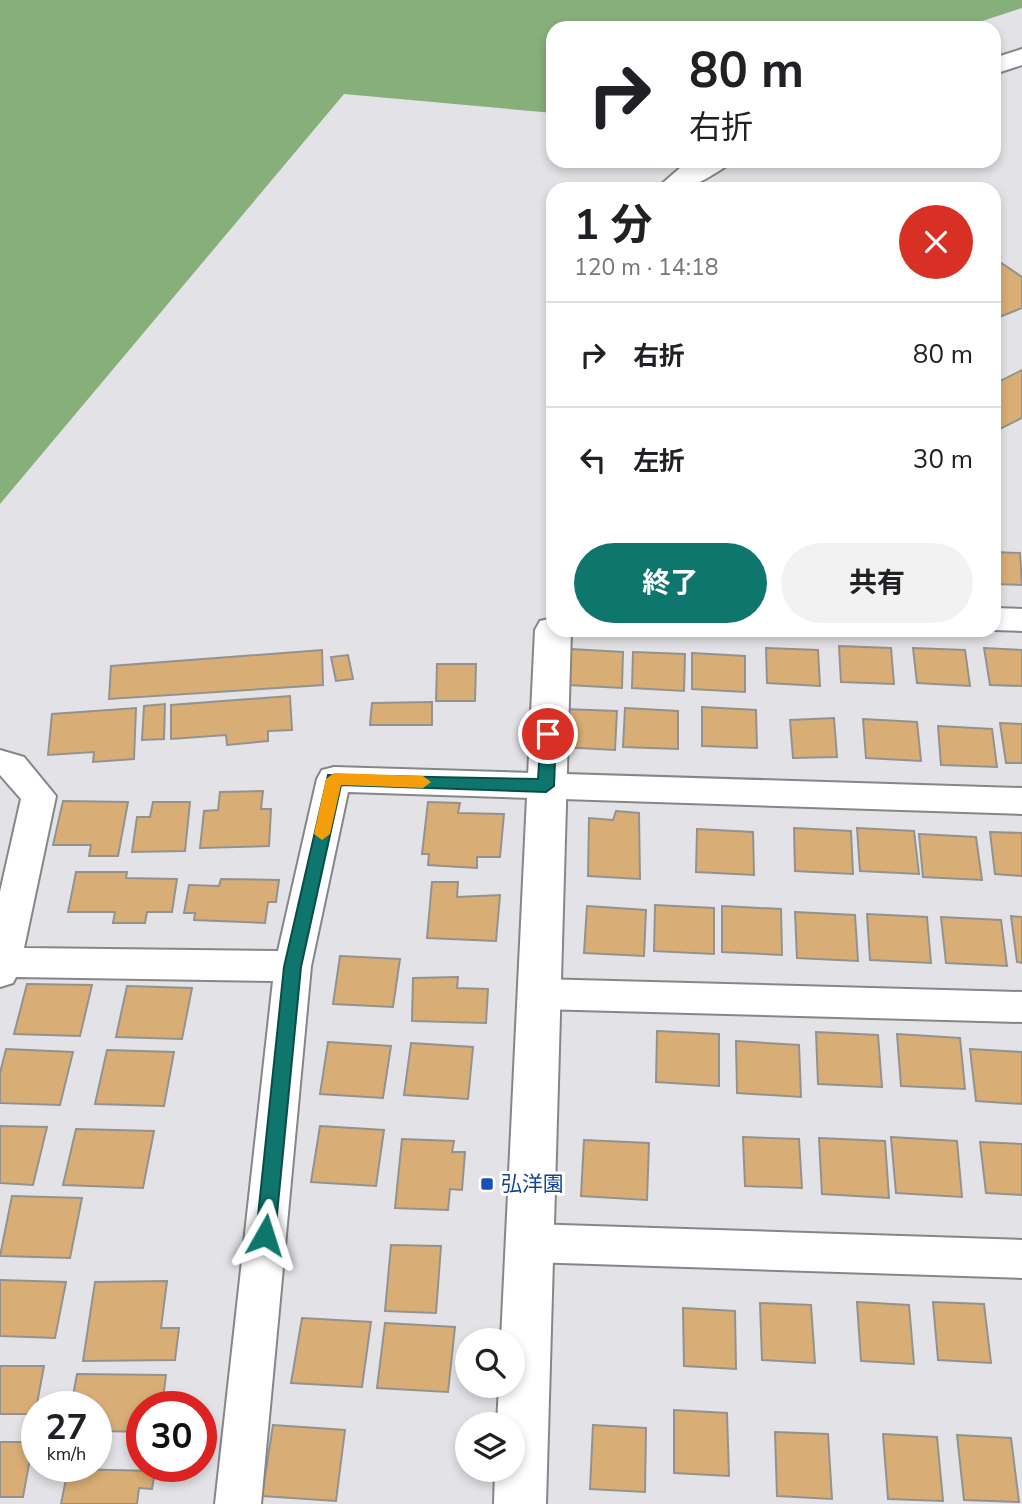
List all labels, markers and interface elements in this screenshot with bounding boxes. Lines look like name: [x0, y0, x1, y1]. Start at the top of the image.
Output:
text: 80 m: [689, 37, 804, 104]
icon: right: [574, 49, 665, 140]
text: 右折: [689, 106, 753, 149]
text: 1 分: [574, 197, 653, 254]
button: close: [899, 205, 973, 279]
text: 120 m · 14:18: [574, 252, 719, 283]
icon: right: [574, 336, 612, 374]
text: 80 m: [913, 337, 973, 372]
text: 右折: [633, 339, 685, 374]
icon: left: [574, 441, 612, 479]
text: 30 m: [913, 442, 973, 477]
text: 左折: [633, 444, 685, 479]
button: 終了: [574, 543, 767, 623]
button: 共有: [781, 543, 973, 623]
pin: [518, 704, 578, 764]
icon: arrive: [529, 715, 567, 753]
place label: 弘洋園: [501, 1170, 564, 1198]
marker: 弘洋園: [479, 1176, 495, 1192]
position arrow: [228, 1198, 302, 1272]
map controls: [455, 1328, 525, 1482]
button: search: [455, 1328, 525, 1398]
speed limit sign: 30: [126, 1391, 217, 1482]
text: 27: [45, 1404, 88, 1451]
button: layers: [455, 1412, 525, 1482]
text: km/h: [47, 1442, 86, 1466]

